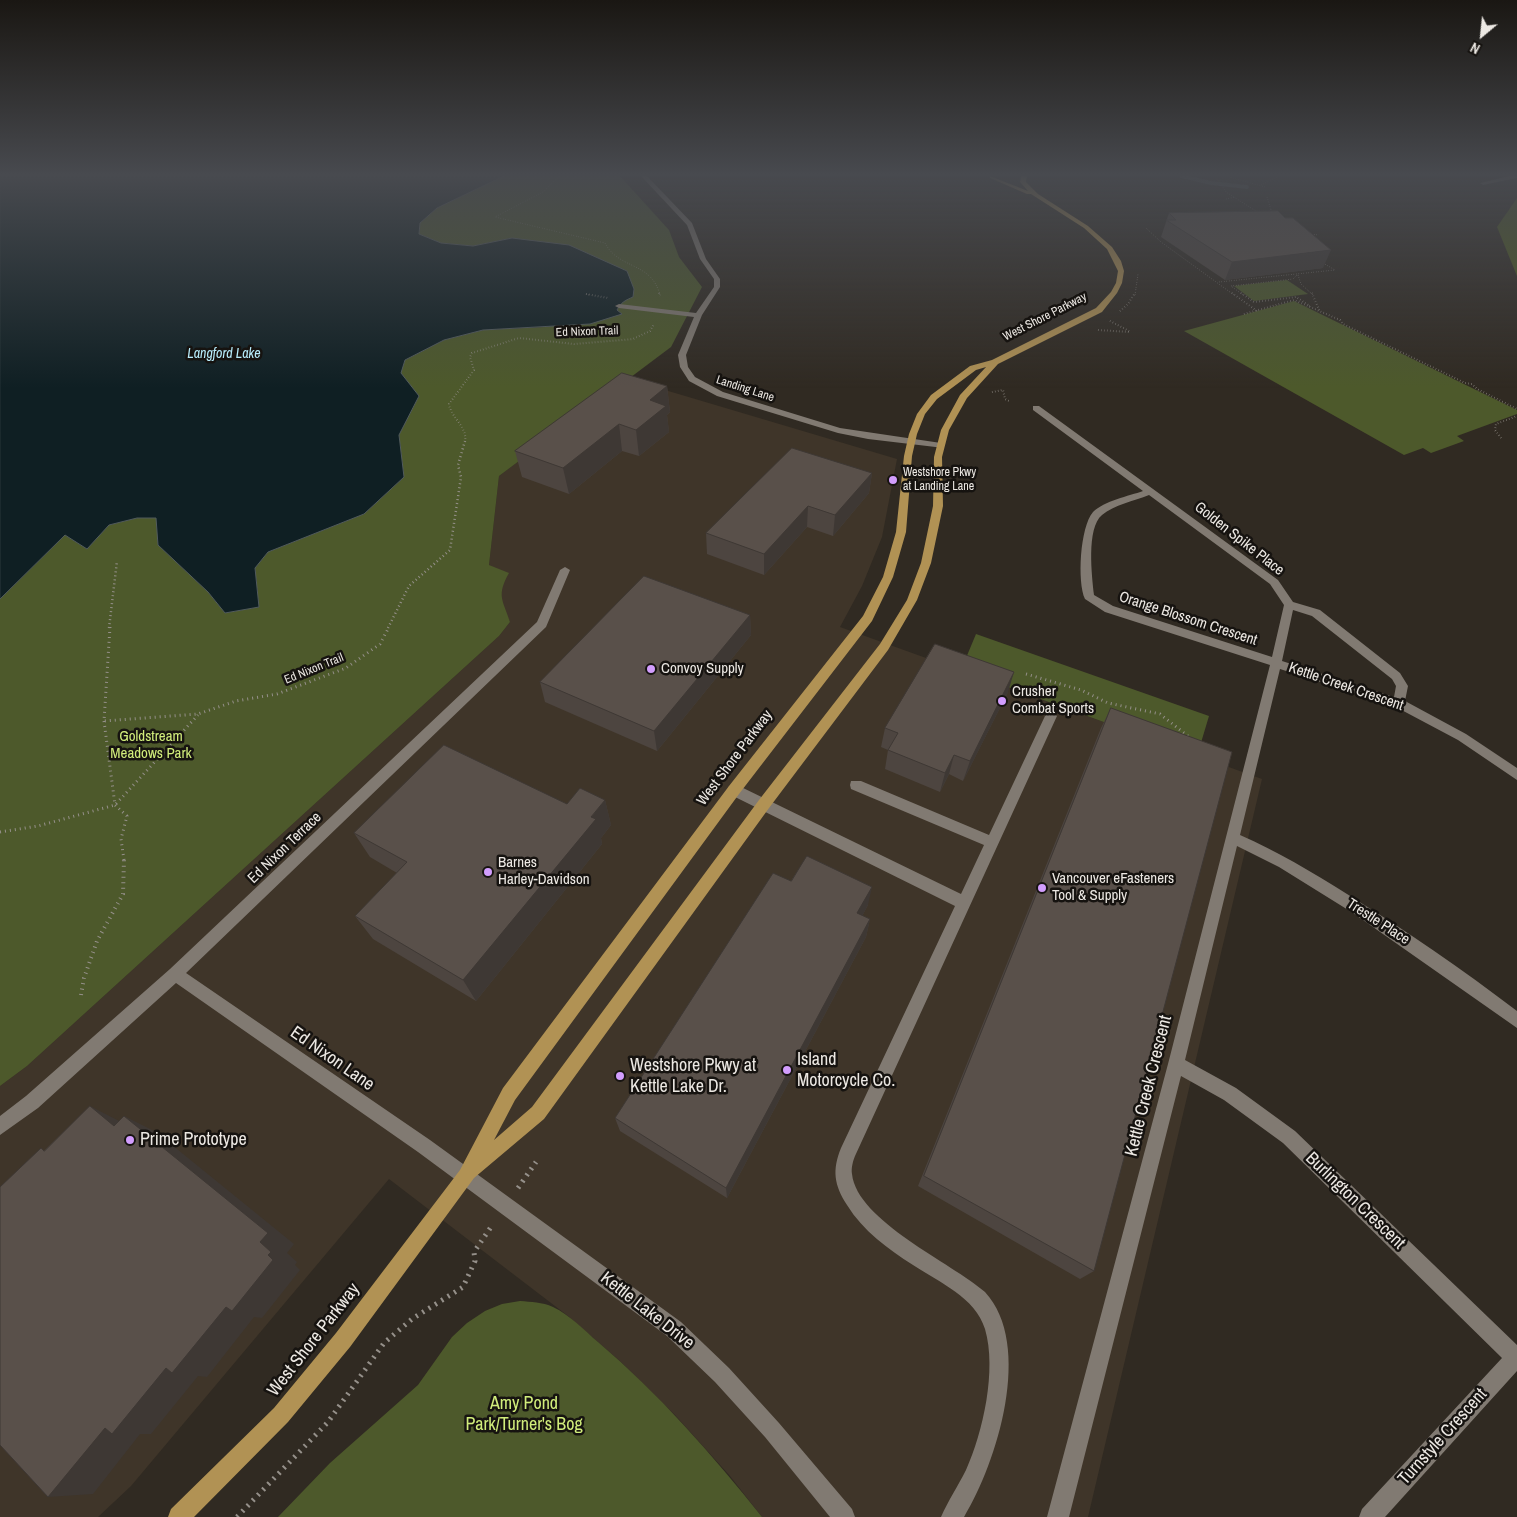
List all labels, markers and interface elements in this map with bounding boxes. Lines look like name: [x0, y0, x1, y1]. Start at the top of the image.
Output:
north arrow: [1457, 10, 1507, 60]
text: N: [1467, 38, 1483, 58]
street label: West Shore Parkway: [1001, 290, 1089, 344]
street label: Ed Nixon Trail: [556, 324, 618, 340]
water label: Langford Lake: [187, 346, 261, 362]
street label: Landing Lane: [714, 373, 776, 405]
place label: Westshore Pkwy at Landing Lane: [903, 466, 976, 494]
marker: Westshore Pkwy at Landing Lane: [887, 474, 899, 486]
street label: Golden Spike Place: [1191, 498, 1287, 580]
street label: Orange Blossom Crescent: [1117, 588, 1259, 650]
street label: Ed Nixon Trail: [282, 651, 346, 687]
street label: Kettle Creek Crescent: [1286, 659, 1406, 715]
place label: Convoy Supply: [661, 660, 744, 678]
marker: Convoy Supply: [645, 663, 657, 675]
place label: Crusher Combat Sports: [1012, 683, 1094, 718]
marker: Crusher Combat Sports: [996, 695, 1008, 707]
street label: West Shore Parkway: [693, 707, 777, 809]
park label: Goldstream Meadows Park: [110, 728, 192, 763]
street label: Ed Nixon Terrace: [245, 809, 325, 887]
place label: Barnes Harley-Davidson: [498, 854, 590, 889]
marker: Barnes Harley-Davidson: [482, 866, 494, 878]
place label: Vancouver eFasteners Tool & Supply: [1052, 870, 1174, 905]
marker: Vancouver eFasteners Tool & Supply: [1036, 882, 1048, 894]
street label: Trestle Place: [1343, 895, 1413, 949]
street label: Kettle Creek Crescent: [1121, 1013, 1177, 1159]
street label: Ed Nixon Lane: [286, 1022, 378, 1096]
place label: Island Motorcycle Co.: [797, 1049, 895, 1092]
place label: Westshore Pkwy at Kettle Lake Dr.: [630, 1055, 756, 1098]
marker: Island Motorcycle Co.: [781, 1064, 793, 1076]
marker: Westshore Pkwy at Kettle Lake Dr.: [614, 1070, 626, 1082]
place label: Prime Prototype: [140, 1129, 247, 1151]
marker: Prime Prototype: [124, 1134, 136, 1146]
street label: Burlington Crescent: [1301, 1148, 1409, 1254]
street label: Kettle Lake Drive: [596, 1268, 698, 1354]
street label: West Shore Parkway: [263, 1279, 365, 1401]
street label: Turnstyle Crescent: [1394, 1384, 1492, 1490]
park label: Amy Pond Park/Turner's Bog: [465, 1393, 583, 1436]

